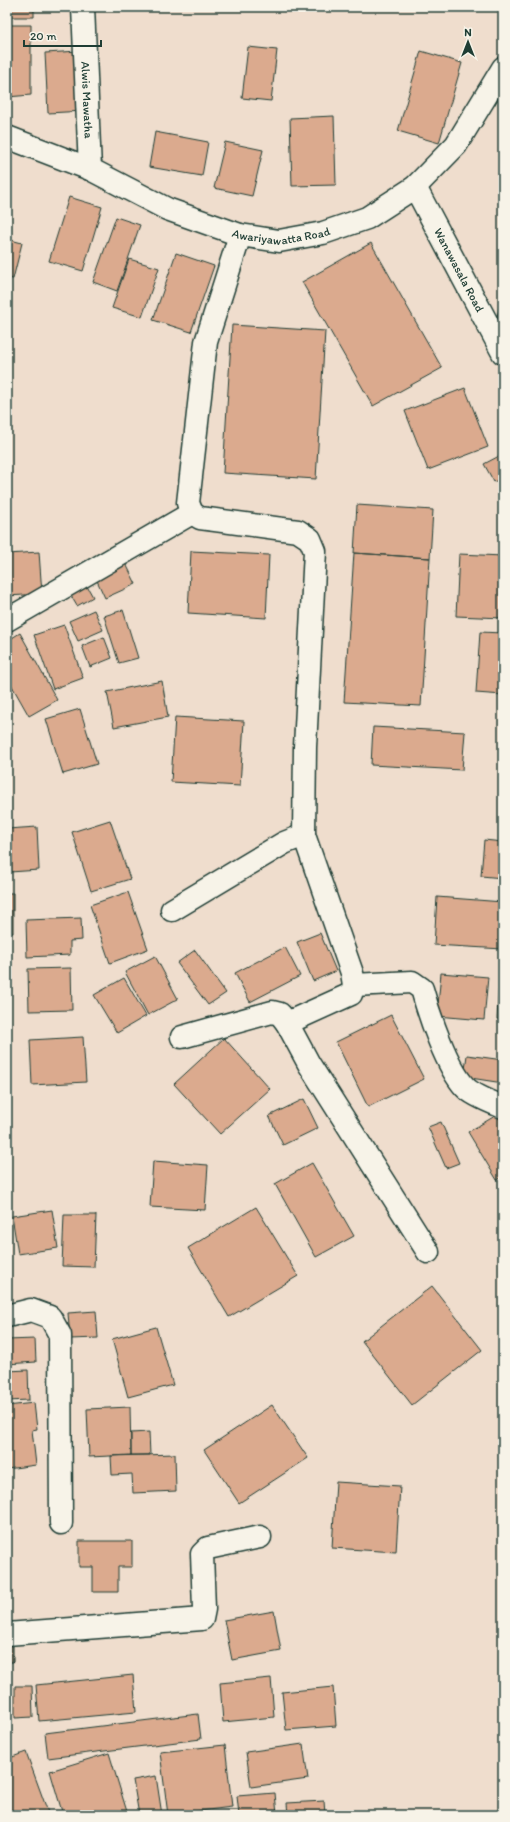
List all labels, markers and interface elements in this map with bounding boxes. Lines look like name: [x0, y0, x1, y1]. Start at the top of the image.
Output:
scale bar: [24, 22, 101, 48]
north arrow: [448, 22, 488, 62]
text: N: [464, 26, 472, 39]
text: 20 m: [30, 29, 57, 43]
street label: Alwis Mawatha: [78, 61, 96, 140]
street label: Awariyawatta Road: [230, 224, 332, 248]
street label: Wanawasala Road: [431, 226, 487, 315]

